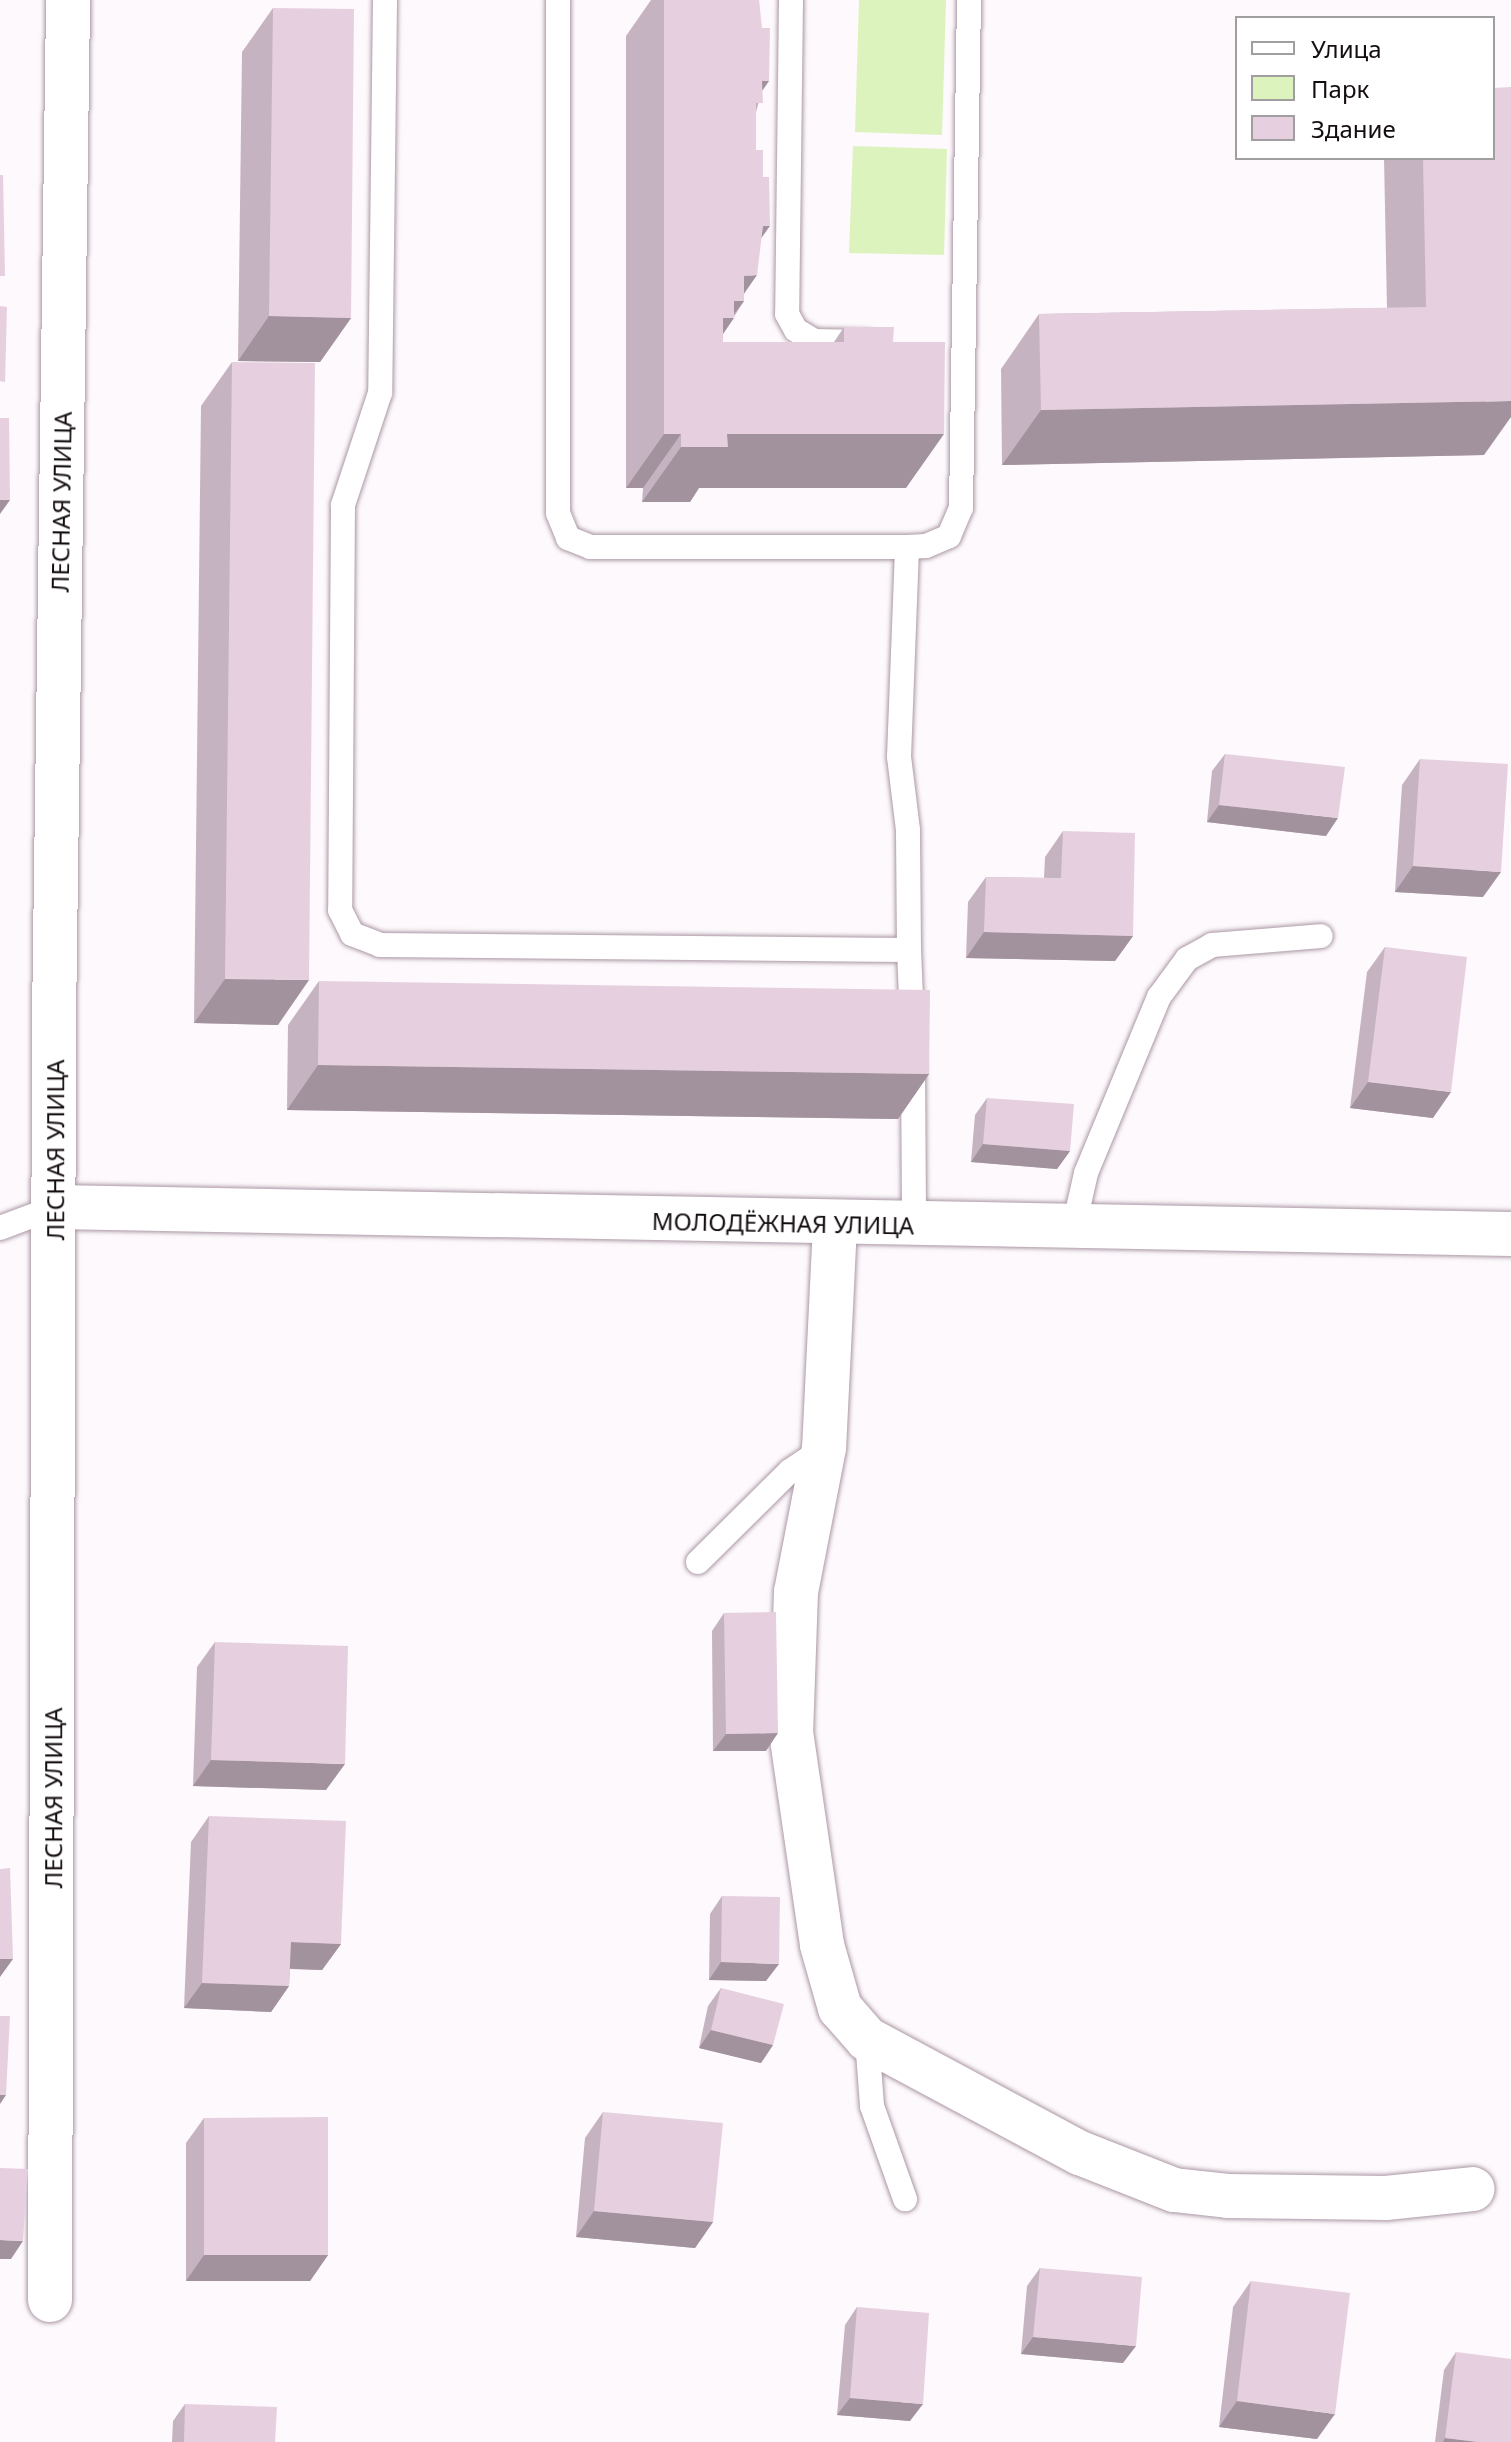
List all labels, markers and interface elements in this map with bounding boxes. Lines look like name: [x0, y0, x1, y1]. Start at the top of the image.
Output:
legend: [1235, 16, 1495, 160]
text: Улица: [1311, 32, 1382, 65]
text: Парк: [1311, 72, 1369, 105]
text: Здание: [1311, 112, 1396, 145]
street label: ЛЕСНАЯ УЛИЦА: [45, 411, 77, 593]
street label: ЛЕСНАЯ УЛИЦА: [41, 1060, 69, 1240]
street label: МОЛОДЁЖНАЯ УЛИЦА: [652, 1206, 914, 1240]
street label: ЛЕСНАЯ УЛИЦА: [39, 1708, 67, 1888]

